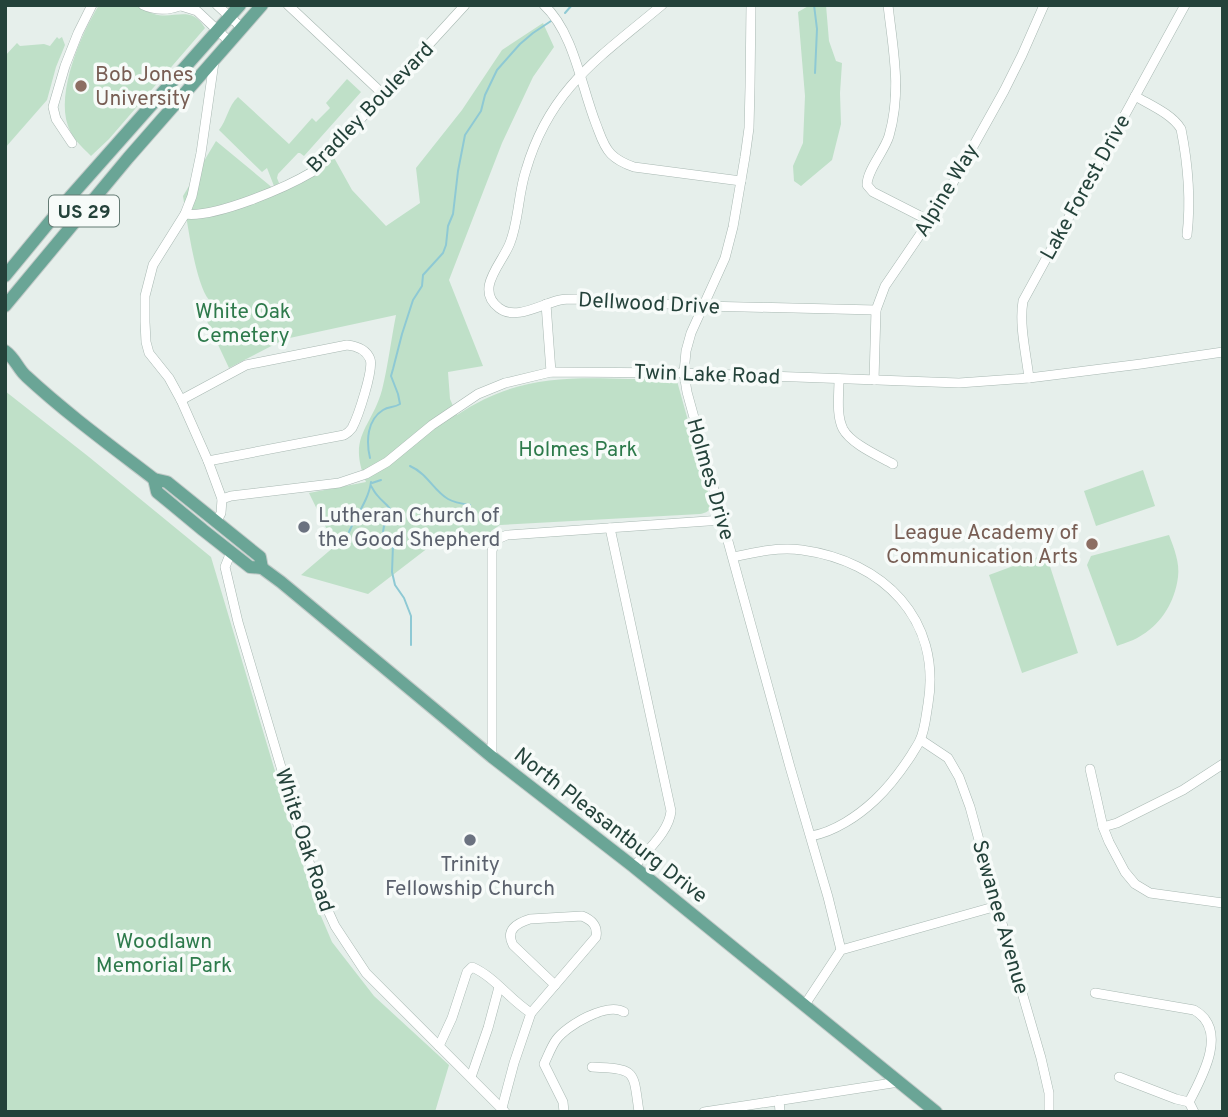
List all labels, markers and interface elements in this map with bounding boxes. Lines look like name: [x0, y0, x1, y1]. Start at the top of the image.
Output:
street label: Bradley Boulevard: [302, 37, 441, 179]
place label: Bob Jones University: [95, 62, 194, 113]
marker: Bob Jones University: [73, 78, 89, 94]
street label: Lake Forest Drive: [1035, 110, 1137, 265]
street label: Alpine Way: [909, 139, 986, 242]
road number: US 29: [49, 196, 119, 226]
street label: Dellwood Drive: [577, 287, 720, 322]
park label: White Oak Cemetery: [195, 299, 291, 350]
street label: Twin Lake Road: [633, 359, 781, 392]
street label: Holmes Drive: [679, 415, 740, 544]
park label: Holmes Park: [518, 437, 638, 464]
place label: Lutheran Church of the Good Shepherd: [318, 503, 500, 554]
marker: Lutheran Church of the Good Shepherd: [296, 519, 312, 535]
place label: League Academy of Communication Arts: [886, 520, 1078, 571]
marker: League Academy of Communication Arts: [1084, 536, 1100, 552]
street label: North Pleasantburg Drive: [508, 742, 712, 910]
street label: White Oak Road: [268, 765, 340, 916]
marker: Trinity Fellowship Church: [462, 832, 478, 848]
street label: Sewanee Avenue: [965, 837, 1034, 997]
place label: Trinity Fellowship Church: [385, 852, 555, 903]
park label: Woodlawn Memorial Park: [96, 929, 232, 980]

